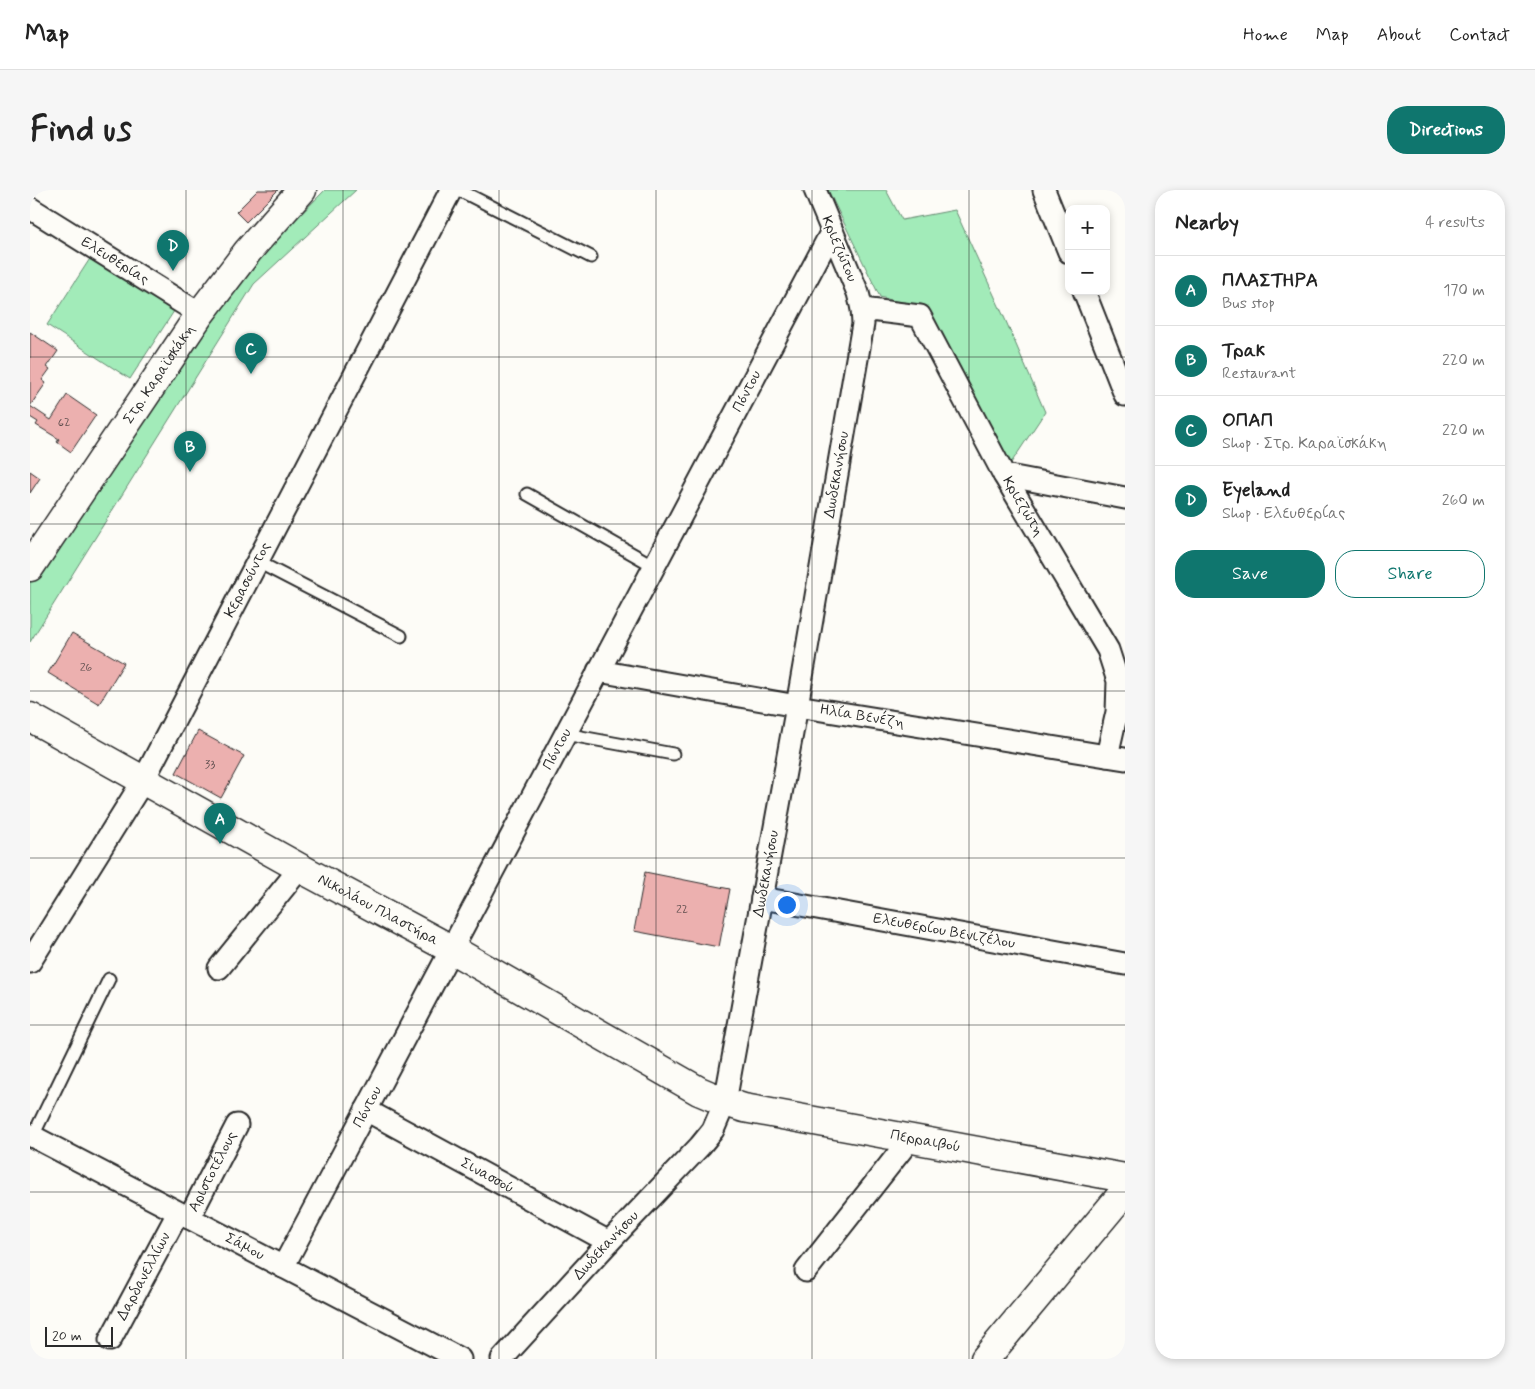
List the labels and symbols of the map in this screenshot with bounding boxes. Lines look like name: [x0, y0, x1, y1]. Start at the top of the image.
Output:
street label: Κριεζώτου: [816, 213, 862, 285]
pin: D: [157, 230, 189, 271]
street label: Ελευθερίας: [77, 232, 153, 290]
street label: Στρ. Καραϊσκάκη: [119, 321, 200, 428]
pin: C: [235, 333, 267, 374]
street label: Πόντου: [728, 367, 766, 416]
house number: 62: [58, 415, 70, 431]
street label: Δωδεκανήσου: [820, 430, 854, 520]
pin: B: [174, 431, 206, 472]
street label: Κριεζώτη: [997, 473, 1048, 540]
street label: Κερασούντος: [220, 538, 276, 621]
house number: 26: [80, 660, 93, 676]
street label: Ηλία Βενέζη: [818, 700, 906, 733]
street label: Πόντου: [538, 725, 577, 774]
house number: 33: [205, 757, 215, 773]
pin: A: [204, 803, 236, 844]
street label: Δωδεκανήσου: [749, 828, 784, 919]
street label: Νικολάου Πλαστήρα: [314, 869, 442, 951]
your location: [774, 892, 800, 918]
house number: 22: [676, 902, 688, 918]
street label: Ελευθερίου Βενιζέλου: [871, 908, 1017, 954]
street label: Πόντου: [348, 1083, 387, 1131]
street label: Περραιβού: [889, 1125, 962, 1158]
street label: Αριστοτέλους: [184, 1128, 242, 1216]
street label: Σινασσού: [457, 1153, 518, 1199]
street label: Δωδεκανήσου: [569, 1206, 644, 1285]
street label: Σάμου: [221, 1228, 268, 1265]
street label: Δαρδανελλίων: [112, 1229, 176, 1324]
scale bar: [45, 1324, 112, 1347]

